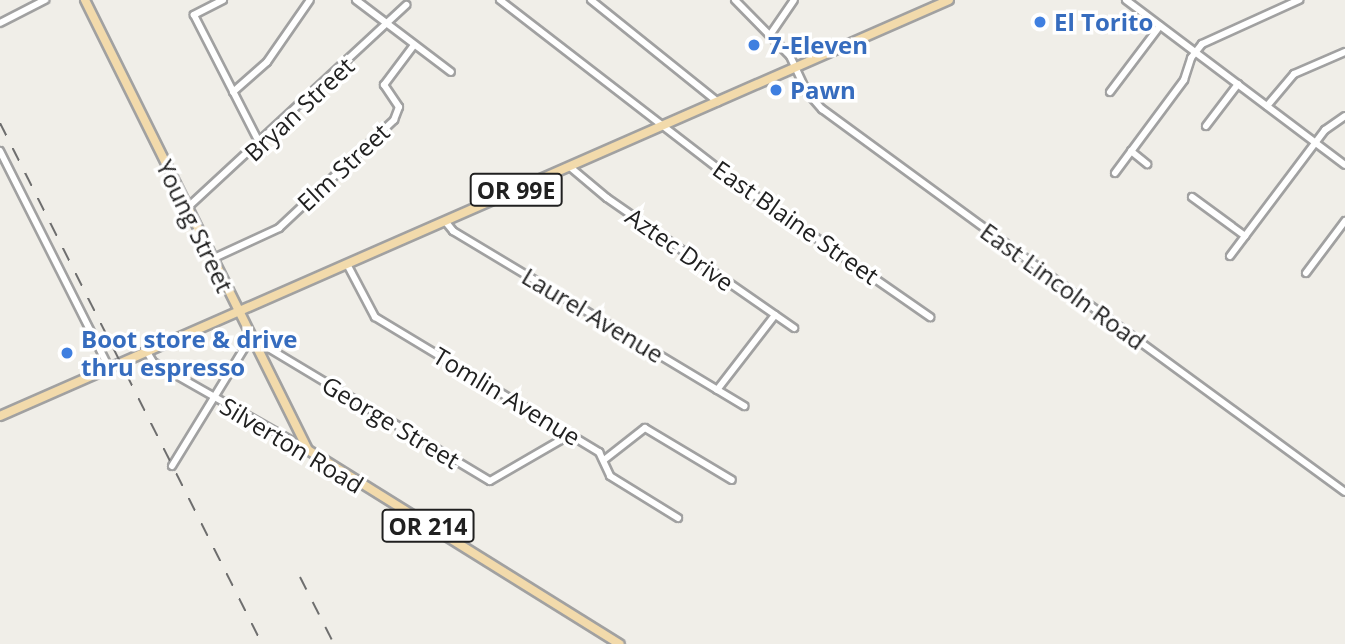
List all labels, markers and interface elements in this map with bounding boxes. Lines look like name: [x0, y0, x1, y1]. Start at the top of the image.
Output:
place label: El Torito: [1054, 8, 1153, 36]
marker: El Torito: [1032, 14, 1048, 30]
place label: 7-Eleven: [768, 31, 868, 59]
marker: 7-Eleven: [746, 37, 762, 53]
street label: Bryan Street: [238, 51, 360, 167]
place label: Pawn: [790, 76, 856, 104]
marker: Pawn: [768, 82, 784, 98]
street label: Elm Street: [291, 117, 395, 217]
street label: East Blaine Street: [708, 154, 884, 290]
street label: Young Street: [151, 155, 239, 297]
road number: OR 99E: [469, 170, 563, 210]
street label: Aztec Drive: [621, 201, 739, 297]
street label: East Lincoln Road: [975, 217, 1151, 355]
street label: Laurel Avenue: [517, 262, 669, 368]
place label: Boot store & drive thru espresso: [81, 325, 297, 381]
street label: Tomlin Avenue: [428, 341, 586, 451]
marker: Boot store & drive thru espresso: [59, 345, 75, 361]
street label: George Street: [317, 370, 465, 474]
street label: Silverton Road: [215, 391, 369, 499]
road number: OR 214: [381, 506, 475, 546]

